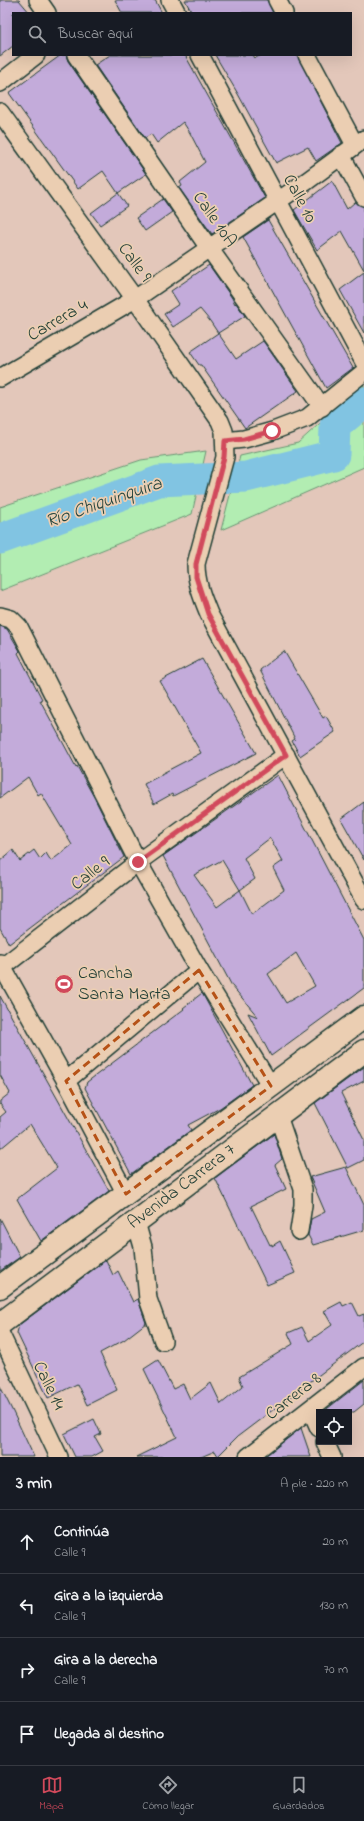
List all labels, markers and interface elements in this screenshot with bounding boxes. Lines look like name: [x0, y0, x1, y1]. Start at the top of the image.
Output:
search box: [12, 12, 352, 56]
icon: search: [26, 23, 48, 45]
text: Buscar aquí: [58, 23, 133, 45]
street label: Calle 10: [275, 170, 323, 228]
street label: Calle 10A: [185, 187, 243, 253]
street label: Calle 9: [111, 238, 158, 289]
street label: Carrera 4: [23, 293, 94, 349]
route start: [263, 422, 281, 440]
water label: Río Chiquinquira: [42, 470, 166, 535]
street label: Calle 9: [66, 850, 117, 898]
route end: [129, 853, 147, 871]
place label: Cancha Santa Marta: [78, 961, 170, 1008]
sports icon: Cancha Santa Marta: [53, 973, 75, 995]
street label: Avenida Carrera 7: [123, 1137, 242, 1236]
street label: Calle 14: [25, 1357, 71, 1415]
street label: Carrera 8: [260, 1366, 328, 1427]
map controls: [316, 1409, 352, 1445]
button: locate: [316, 1409, 352, 1445]
text: 3 min: [16, 1471, 52, 1496]
text: A pie · 220 m: [280, 1474, 348, 1493]
text: Continúa: [54, 1521, 109, 1543]
icon: ahead: [16, 1531, 38, 1553]
text: 20 m: [323, 1532, 348, 1551]
text: Calle 9: [54, 1543, 86, 1562]
text: Gira a la izquierda: [54, 1585, 163, 1607]
icon: left: [16, 1595, 38, 1617]
text: 130 m: [320, 1596, 348, 1615]
text: Calle 9: [54, 1607, 86, 1626]
text: Gira a la derecha: [54, 1649, 157, 1671]
icon: right: [16, 1659, 38, 1681]
text: 70 m: [324, 1660, 348, 1679]
text: Calle 9: [54, 1671, 86, 1690]
icon: arrive: [16, 1723, 38, 1745]
text: Llegada al destino: [54, 1723, 164, 1745]
tab: Mapa: [39, 1774, 64, 1814]
tab: Cómo llegar: [142, 1774, 194, 1814]
tab: Guardados: [273, 1774, 325, 1814]

